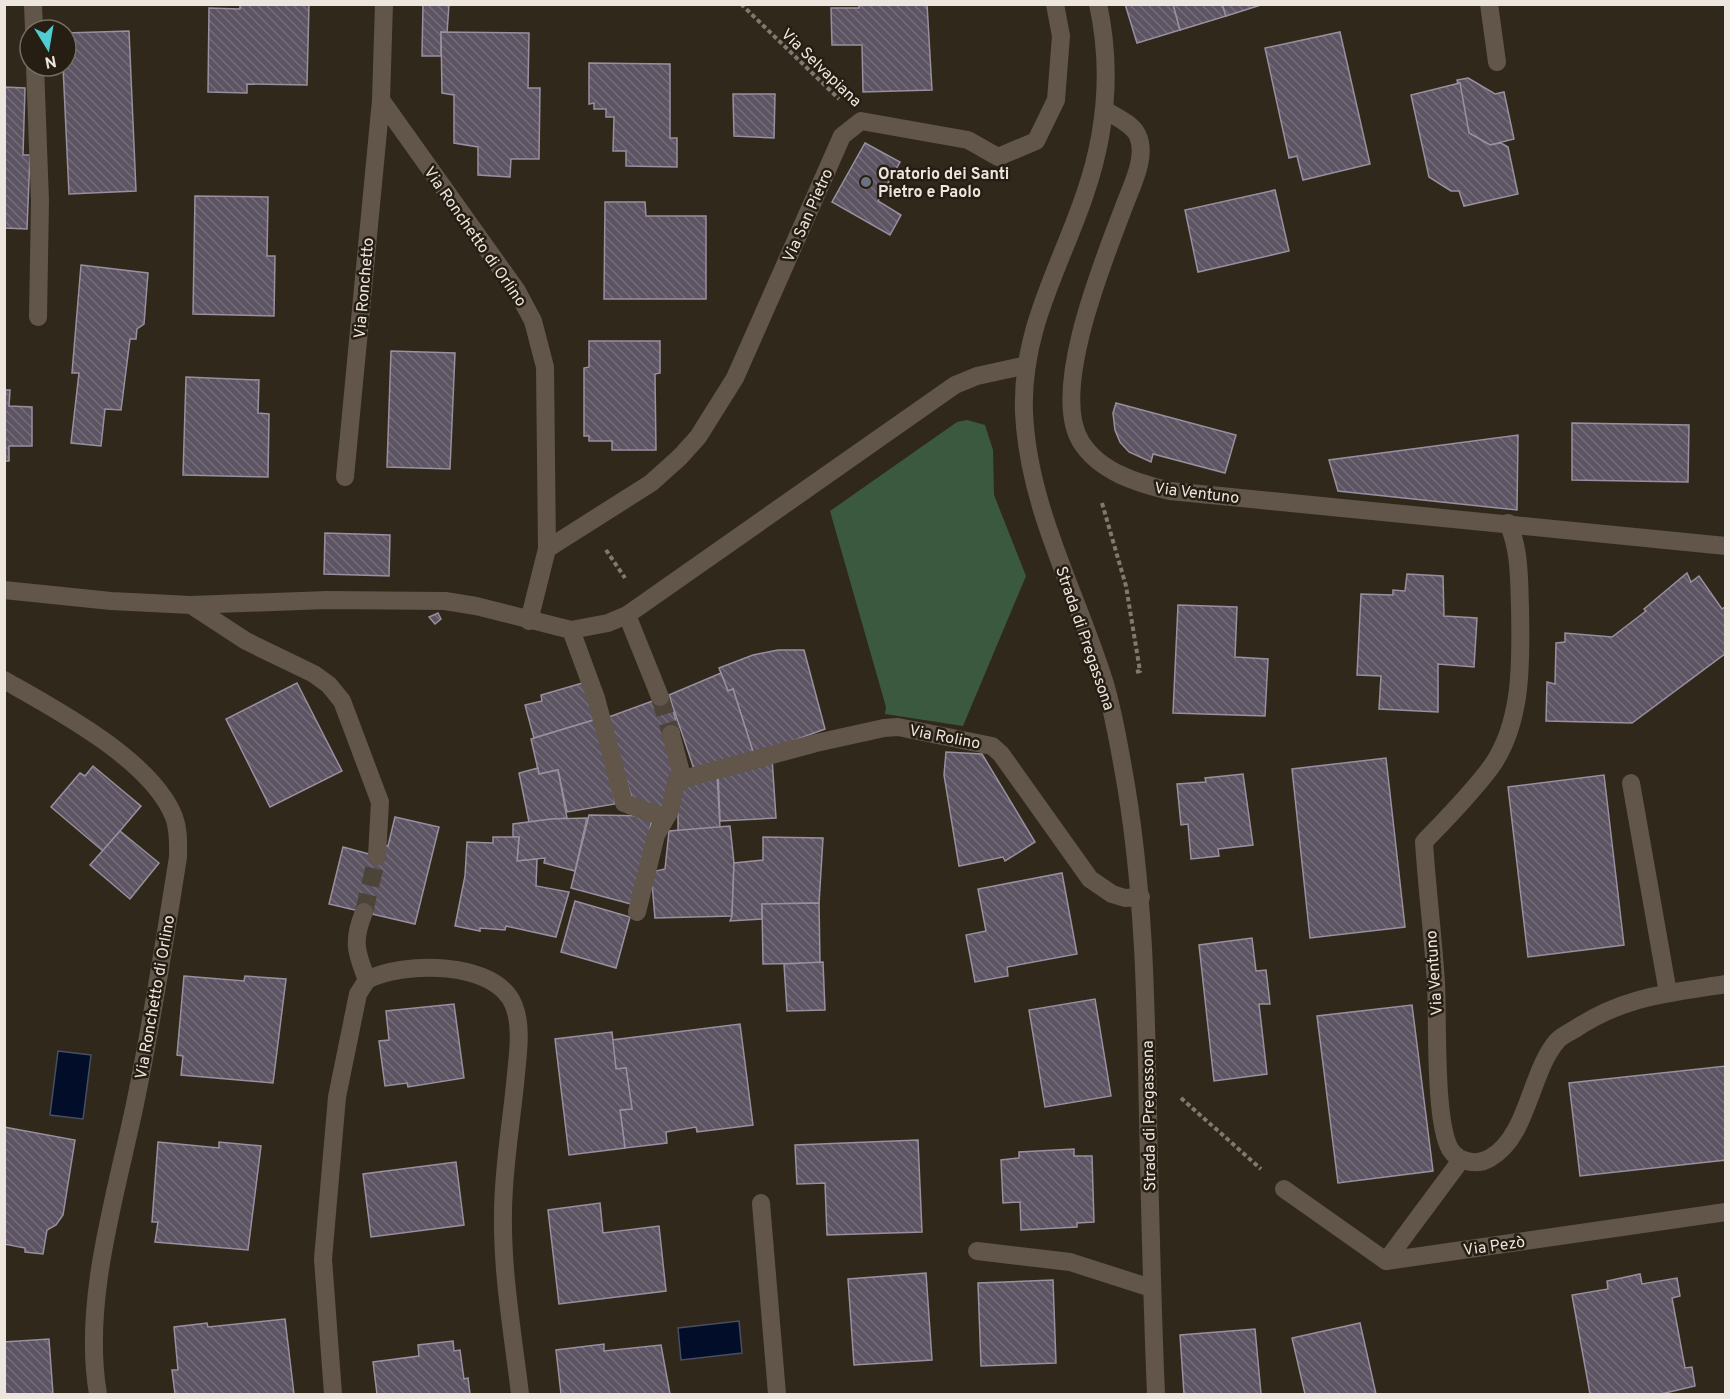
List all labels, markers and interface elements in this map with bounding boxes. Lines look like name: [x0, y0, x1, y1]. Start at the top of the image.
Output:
north arrow: [18, 18, 78, 78]
street label: Via Selvapiana: [776, 25, 865, 112]
text: N: [43, 50, 58, 72]
street label: Via Ronchetto di Orlino: [418, 163, 530, 311]
place label: Oratorio dei Santi Pietro e Paolo: [878, 165, 1009, 203]
street label: Via San Pietro: [779, 166, 838, 266]
marker: Oratorio dei Santi Pietro e Paolo: [859, 175, 873, 189]
street label: Via Ronchetto: [351, 237, 379, 340]
street label: Via Ventuno: [1153, 479, 1240, 509]
street label: Strada di Pregassona: [1050, 564, 1118, 713]
street label: Via Rolino: [907, 721, 982, 755]
street label: Via Ronchetto di Orlino: [132, 914, 180, 1081]
street label: Via Ventuno: [1422, 929, 1448, 1016]
street label: Strada di Pregassona: [1139, 1040, 1161, 1192]
street label: Via Pezò: [1462, 1233, 1526, 1261]

